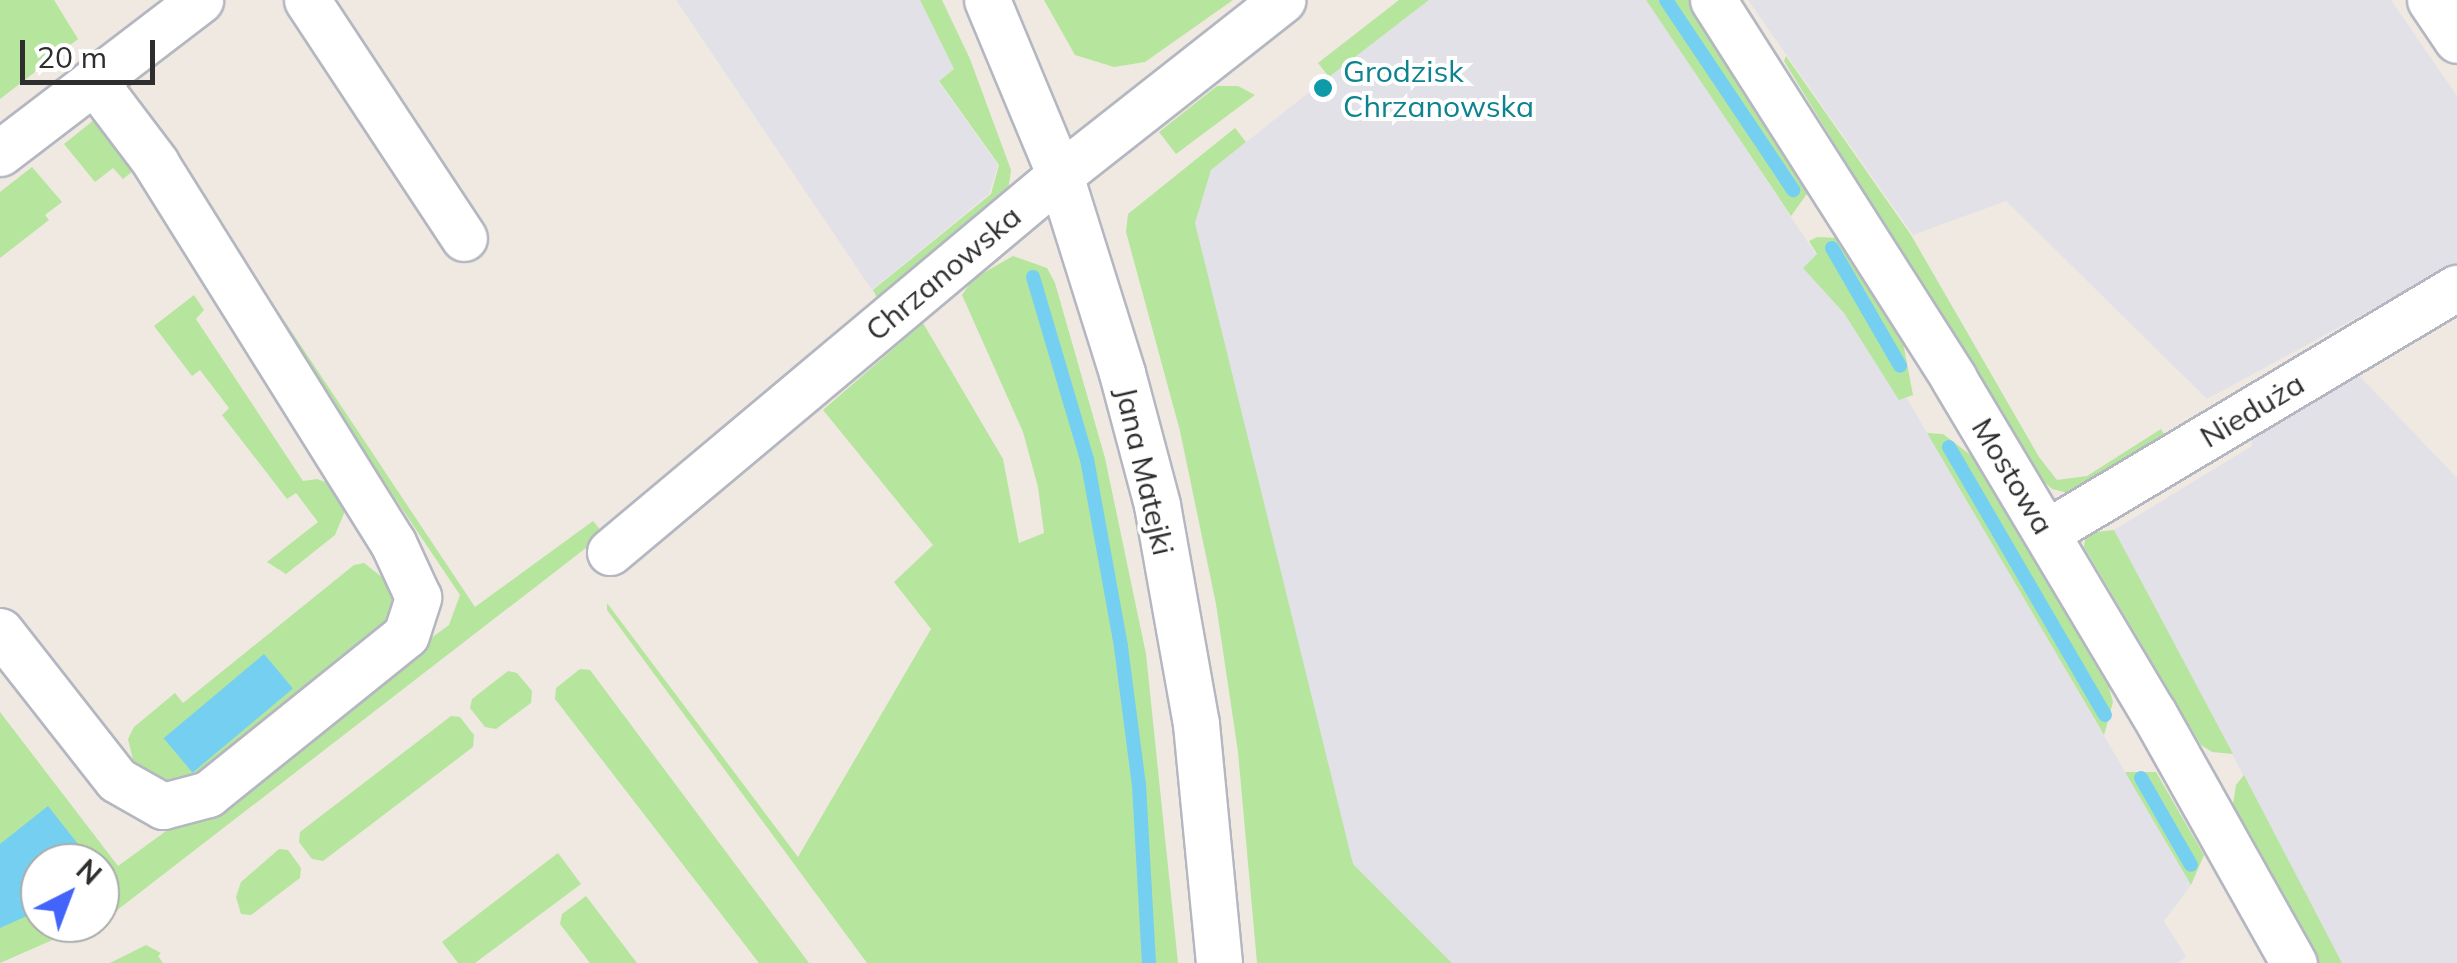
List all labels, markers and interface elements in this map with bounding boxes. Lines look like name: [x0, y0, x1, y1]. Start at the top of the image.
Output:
scale bar: [25, 20, 160, 82]
text: 20 m: [37, 38, 107, 76]
place label: Grodzisk Chrzanowska: [1343, 53, 1534, 124]
marker: Grodzisk Chrzanowska: [1312, 77, 1334, 99]
street label: Chrzanowska: [858, 198, 1028, 348]
street label: Nieduża: [2194, 365, 2310, 455]
street label: Jana Matejki: [1108, 383, 1182, 559]
street label: Mostowa: [1964, 412, 2062, 540]
north arrow: [20, 843, 120, 943]
text: N: [69, 852, 109, 892]

